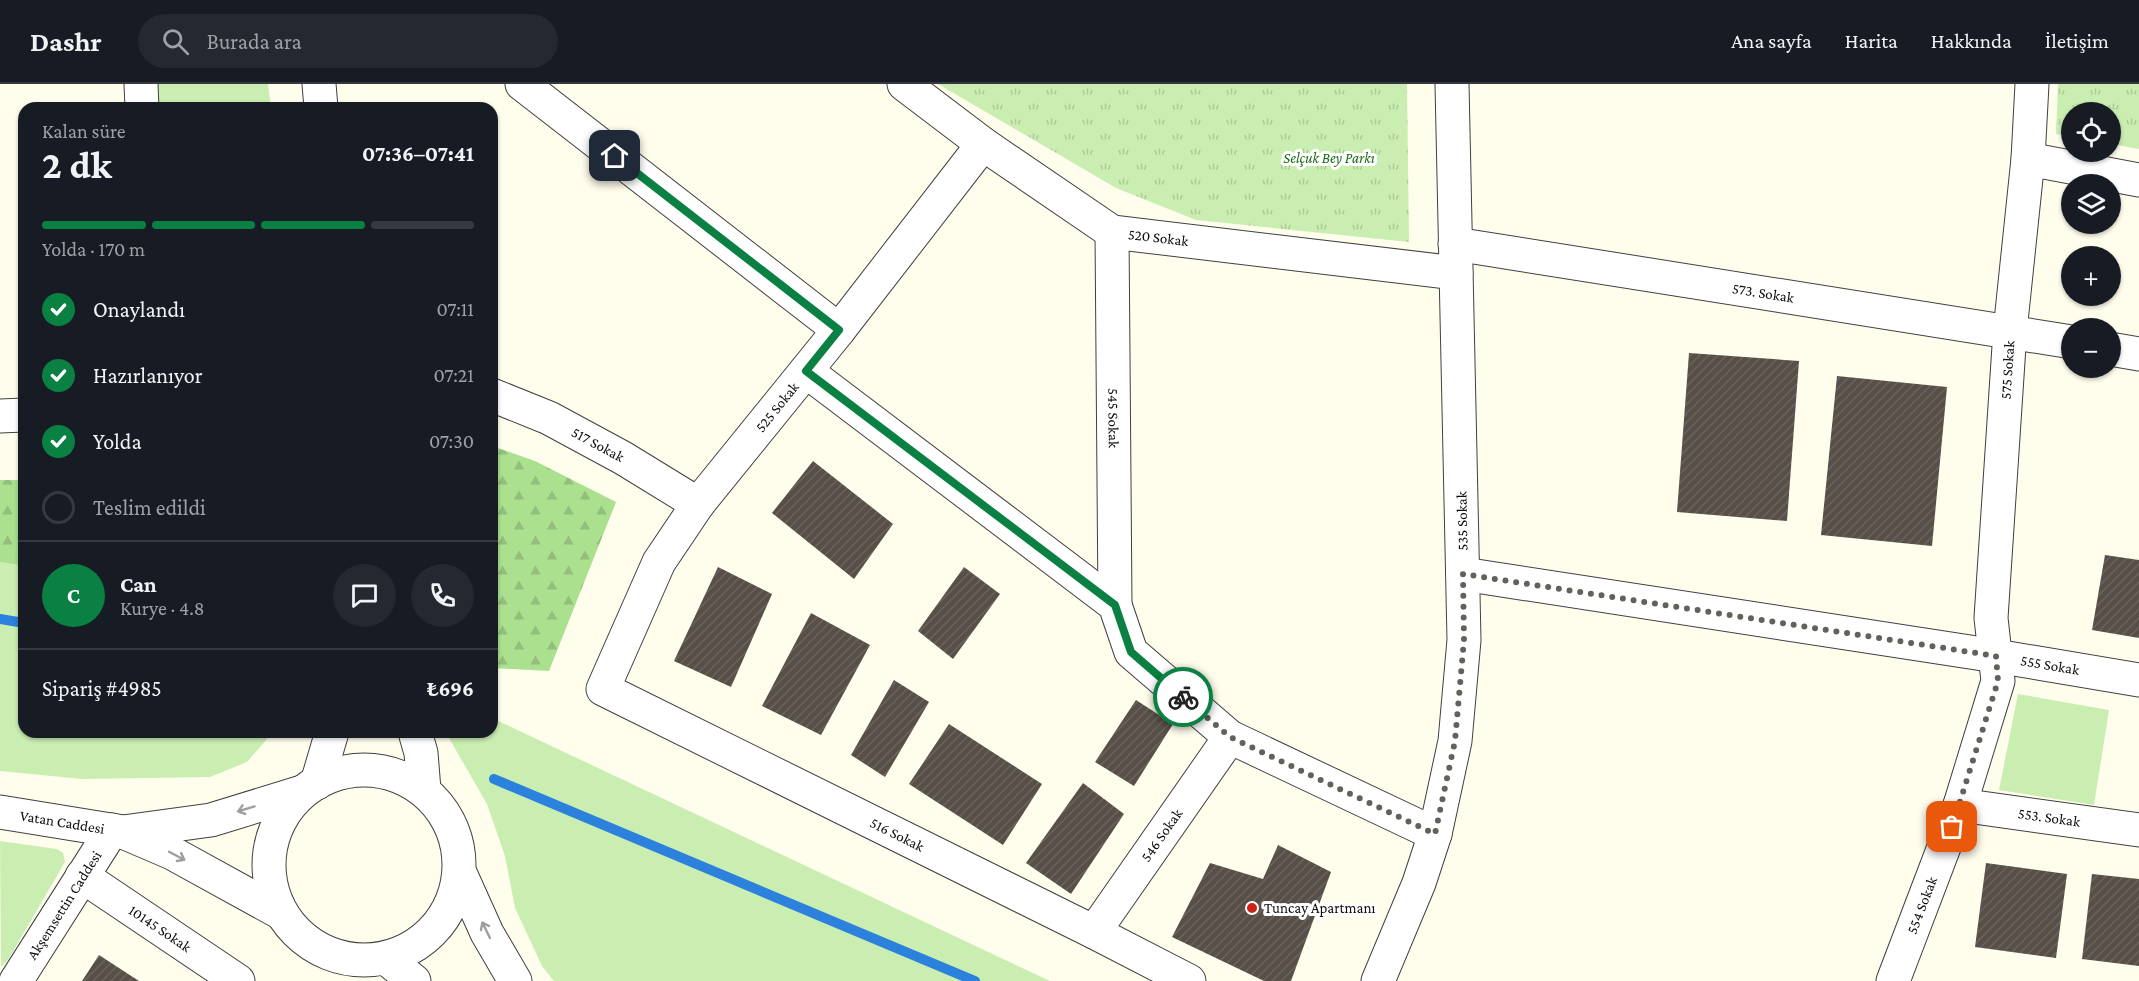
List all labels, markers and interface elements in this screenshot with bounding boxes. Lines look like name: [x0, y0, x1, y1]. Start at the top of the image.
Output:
search box: [138, 14, 558, 68]
icon: search: [159, 25, 192, 58]
text: Dashr: [30, 26, 102, 57]
text: Burada ara: [207, 29, 302, 54]
text: Ana sayfa: [1731, 29, 1812, 53]
text: Harita: [1845, 29, 1898, 53]
text: Hakkında: [1931, 29, 2012, 53]
text: İletişim: [2045, 29, 2109, 53]
map controls: [2061, 102, 2121, 378]
button: locate: [2061, 102, 2121, 162]
text: Kalan süre: [42, 120, 125, 142]
pin: [589, 130, 640, 181]
icon: home: [598, 139, 631, 172]
text: 07:36–07:41: [362, 141, 474, 166]
text: 2 dk: [42, 143, 112, 186]
park label: Selçuk Bey Parkı: [1283, 150, 1375, 167]
button: layers: [2061, 174, 2121, 234]
street label: 520 Sokak: [1127, 226, 1190, 249]
text: Yolda · 170 m: [42, 238, 145, 260]
button: +: [2061, 246, 2121, 306]
street label: 573. Sokak: [1731, 280, 1796, 306]
icon: check: [42, 293, 75, 326]
text: Onaylandı: [93, 297, 185, 322]
text: 07:11: [436, 298, 474, 320]
button: −: [2061, 318, 2121, 378]
street label: 575 Sokak: [1997, 339, 2017, 400]
icon: check: [42, 359, 75, 392]
text: Hazırlanıyor: [93, 363, 203, 388]
text: 07:21: [434, 364, 474, 386]
street label: 525 Sokak: [752, 378, 802, 435]
street label: 545 Sokak: [1105, 388, 1122, 449]
street label: 517 Sokak: [569, 424, 628, 465]
icon: check: [42, 425, 75, 458]
text: Yolda: [93, 429, 142, 454]
text: 07:30: [429, 430, 474, 452]
street label: 535 Sokak: [1453, 490, 1471, 551]
text: Teslim edildi: [93, 495, 206, 520]
button: chat: [333, 564, 396, 627]
button: phone: [411, 564, 474, 627]
text: Can: [120, 572, 157, 597]
text: C: [67, 583, 80, 608]
text: Kurye · 4.8: [120, 597, 205, 619]
street label: 555 Sokak: [2019, 652, 2081, 678]
courier: [1153, 667, 1213, 727]
text: Sipariş #4985: [42, 676, 162, 701]
text: ₺696: [427, 676, 474, 701]
icon: bike: [1167, 681, 1200, 714]
pin: [1926, 801, 1977, 852]
one-way arrow: [237, 804, 256, 815]
street label: 546 Sokak: [1138, 805, 1186, 865]
street label: 553. Sokak: [2017, 805, 2082, 830]
street label: Vatan Caddesi: [19, 807, 106, 837]
icon: bag: [1935, 810, 1968, 843]
street label: 516 Sokak: [867, 814, 927, 855]
street label: Akşemsettin Caddesi: [24, 848, 105, 962]
one-way arrow: [167, 851, 185, 862]
street label: 554 Sokak: [1904, 874, 1940, 936]
place label: Tuncay Apartmanı: [1264, 900, 1376, 917]
marker: Tuncay Apartmanı: [1245, 901, 1259, 915]
street label: 10145 Sokak: [126, 902, 195, 956]
one-way arrow: [480, 921, 492, 939]

